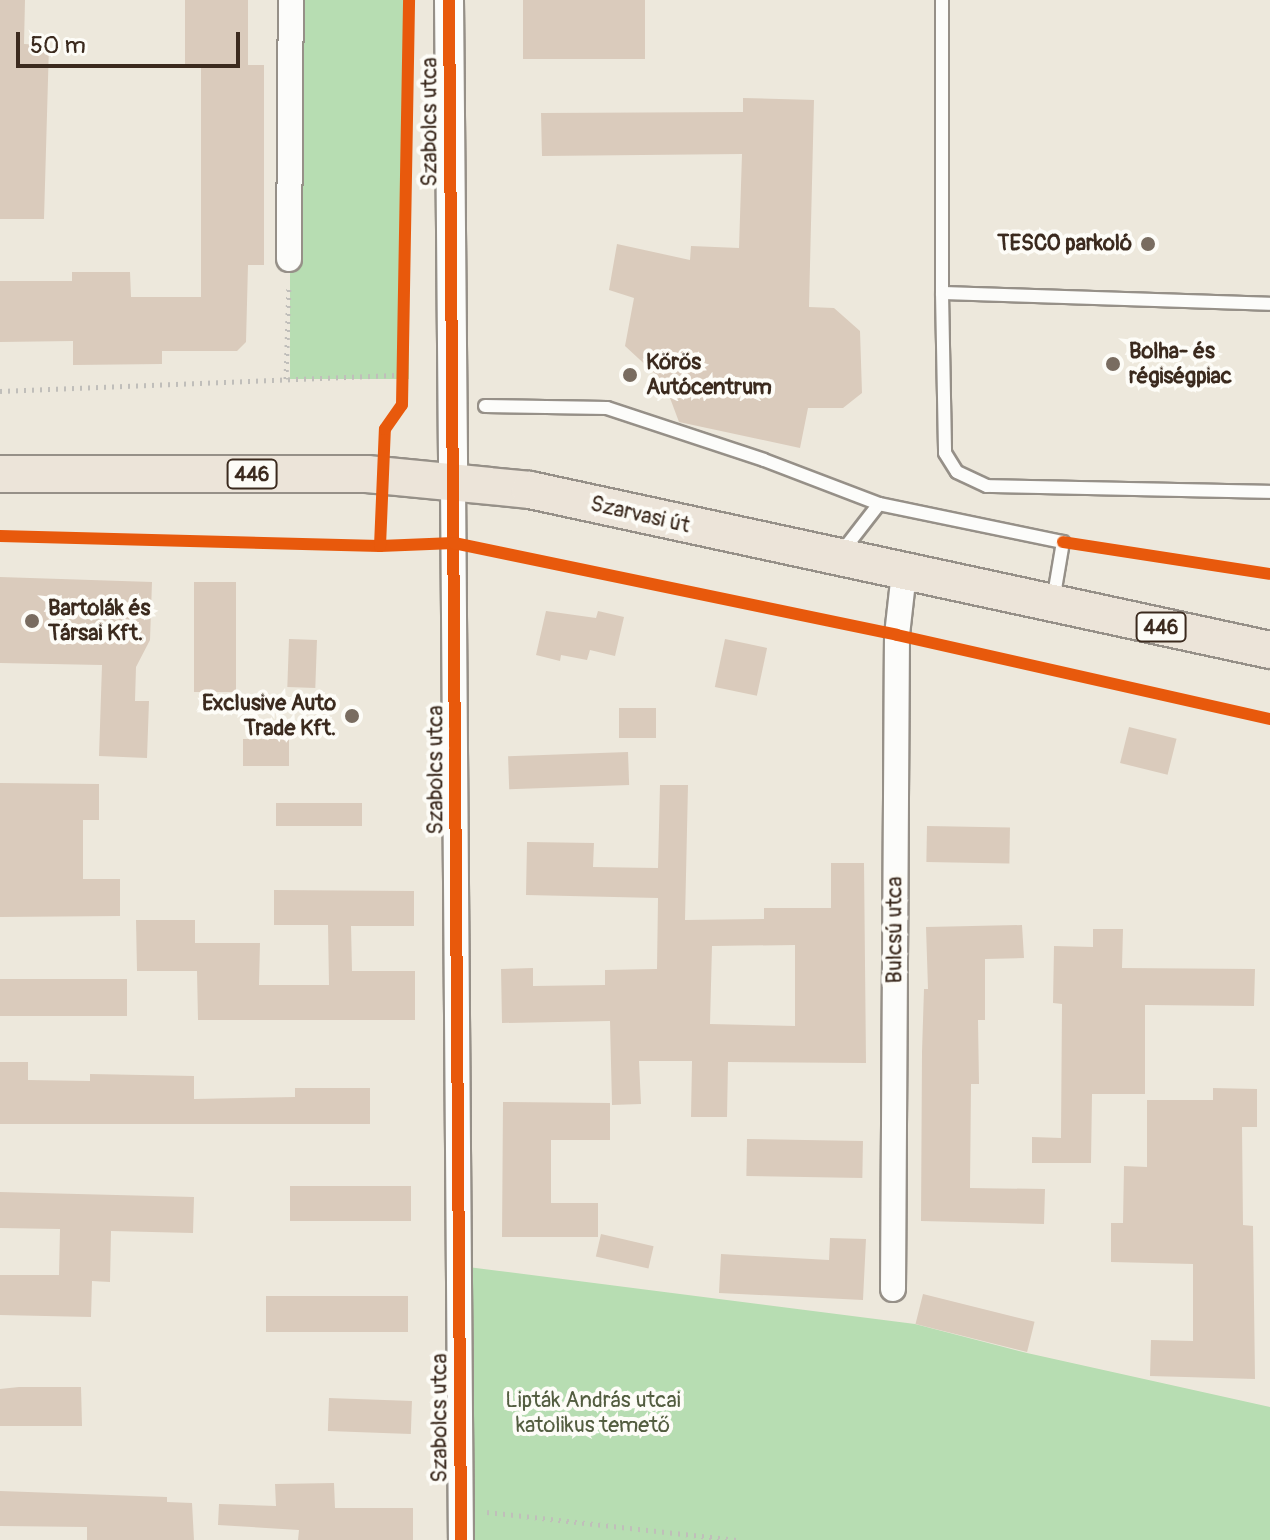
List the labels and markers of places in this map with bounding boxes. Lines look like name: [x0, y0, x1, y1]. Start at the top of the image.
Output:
place label: TESCO parkoló: [997, 231, 1132, 257]
marker: TESCO parkoló: [1139, 235, 1157, 253]
place label: Bolha- és régiségpiac: [1129, 338, 1232, 390]
place label: Körös Autócentrum: [646, 349, 772, 400]
marker: Bolha- és régiségpiac: [1104, 355, 1122, 373]
marker: Körös Autócentrum: [621, 366, 639, 384]
place label: Bartolák és Társai Kft.: [48, 595, 150, 646]
marker: Bartolák és Társai Kft.: [23, 612, 41, 630]
place label: Exclusive Auto Trade Kft.: [202, 690, 336, 742]
marker: Exclusive Auto Trade Kft.: [343, 707, 361, 725]

